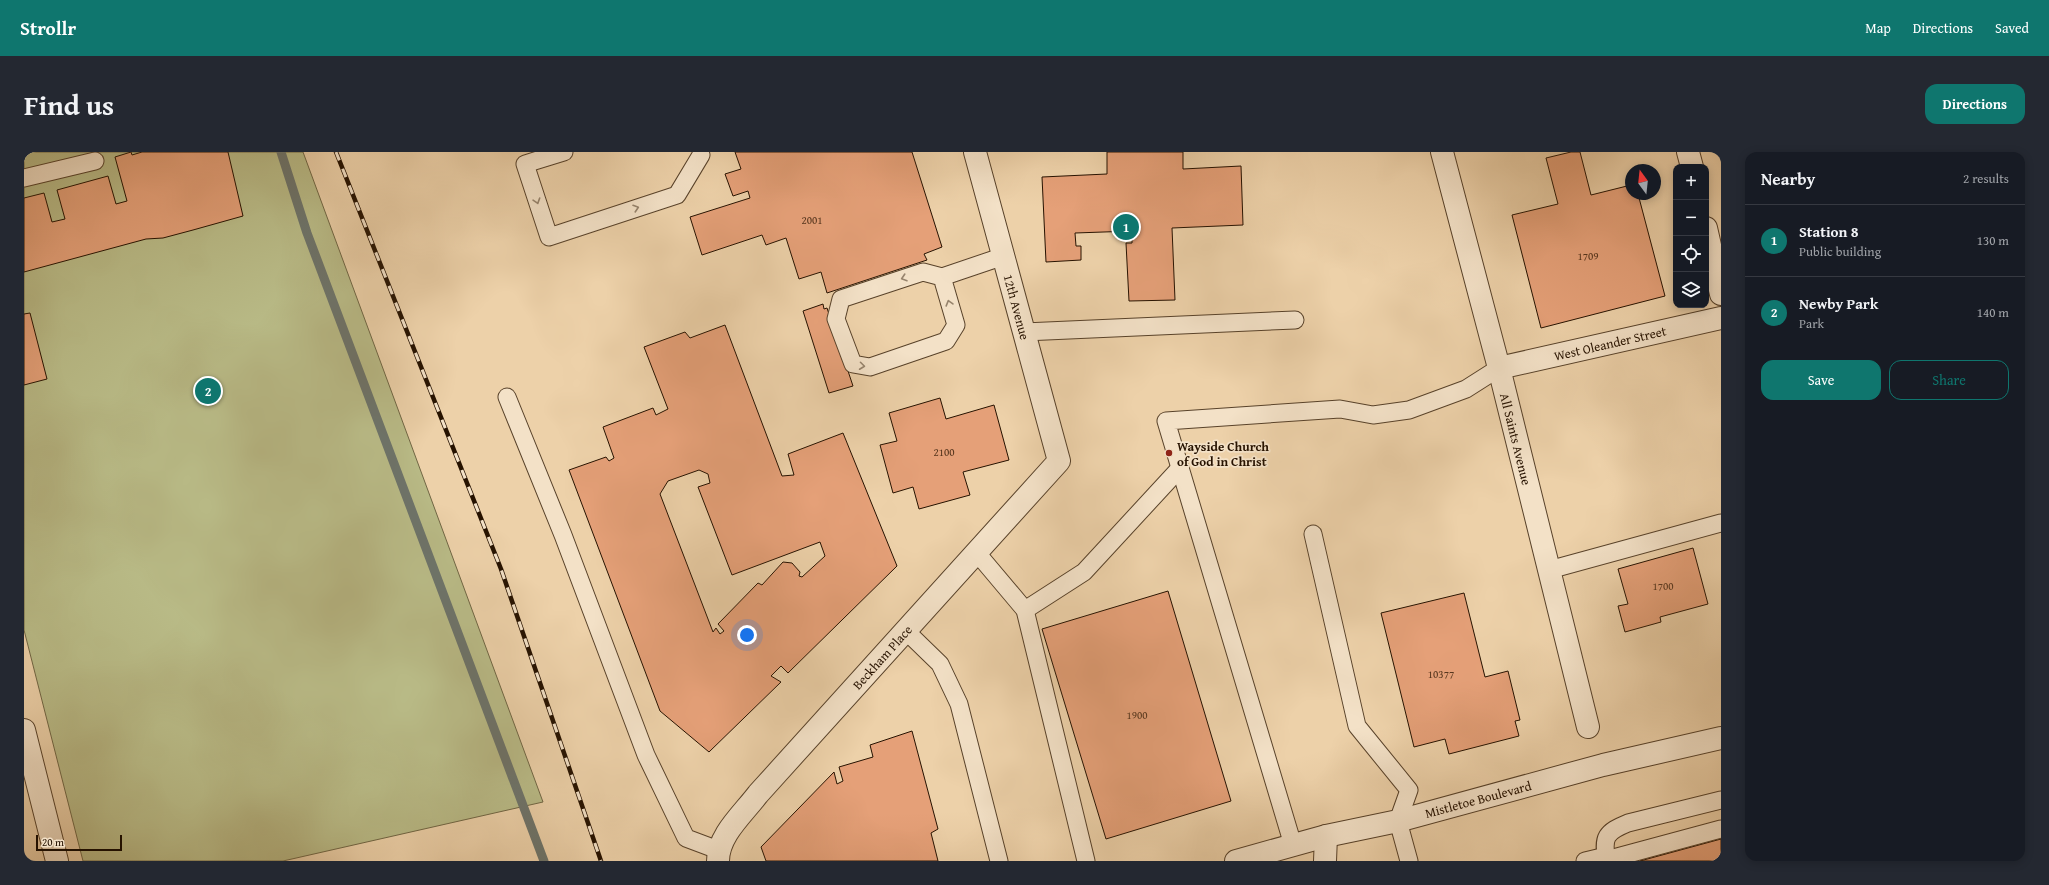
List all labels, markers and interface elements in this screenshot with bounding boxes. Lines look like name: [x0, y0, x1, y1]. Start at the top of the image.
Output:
text: Strollr: [20, 14, 76, 42]
text: Map: [1865, 18, 1891, 38]
text: Directions: [1913, 18, 1973, 38]
text: Saved: [1995, 18, 2029, 38]
text: Find us: [24, 84, 114, 125]
button: Directions: [1925, 84, 2025, 124]
north arrow: [1625, 164, 1661, 200]
map controls: [1673, 164, 1709, 308]
button: +: [1673, 164, 1709, 200]
text: Nearby: [1761, 166, 1815, 191]
text: 2 results: [1963, 169, 2009, 188]
one-way arrow: [532, 197, 541, 204]
button: −: [1673, 200, 1709, 236]
one-way arrow: [633, 204, 640, 213]
house number: 2001: [801, 212, 823, 228]
pin: 1: [1113, 212, 1139, 242]
text: Station 8: [1799, 221, 1859, 242]
text: 1: [1771, 231, 1777, 250]
text: 130 m: [1977, 231, 2009, 250]
button: locate: [1673, 236, 1709, 272]
text: Public building: [1799, 242, 1881, 261]
house number: 1709: [1577, 248, 1599, 264]
street label: 12th Avenue: [999, 272, 1034, 342]
button: layers: [1673, 272, 1709, 308]
one-way arrow: [901, 273, 908, 282]
text: Newby Park: [1799, 293, 1878, 314]
one-way arrow: [945, 299, 954, 306]
text: 2: [1771, 303, 1777, 322]
text: 140 m: [1977, 303, 2009, 322]
text: Park: [1799, 314, 1824, 333]
street label: West Oleander Street: [1552, 321, 1668, 366]
button: Save: [1761, 360, 1881, 400]
button: Share: [1889, 360, 2009, 400]
one-way arrow: [859, 361, 865, 370]
pin: 2: [195, 376, 221, 406]
street label: All Saints Avenue: [1495, 391, 1536, 487]
place label: Wayside Church of God in Christ: [1177, 437, 1269, 471]
house number: 2100: [933, 444, 955, 460]
marker: Wayside Church of God in Christ: [1164, 448, 1174, 458]
house number: 1700: [1652, 578, 1674, 594]
street label: Beckham Place: [848, 621, 917, 694]
your location: [737, 625, 757, 645]
house number: 10377: [1428, 666, 1454, 682]
house number: 1900: [1126, 707, 1148, 723]
street label: Mistletoe Boulevard: [1423, 776, 1533, 823]
scale bar: [36, 833, 122, 852]
text: 20 m: [42, 834, 64, 850]

